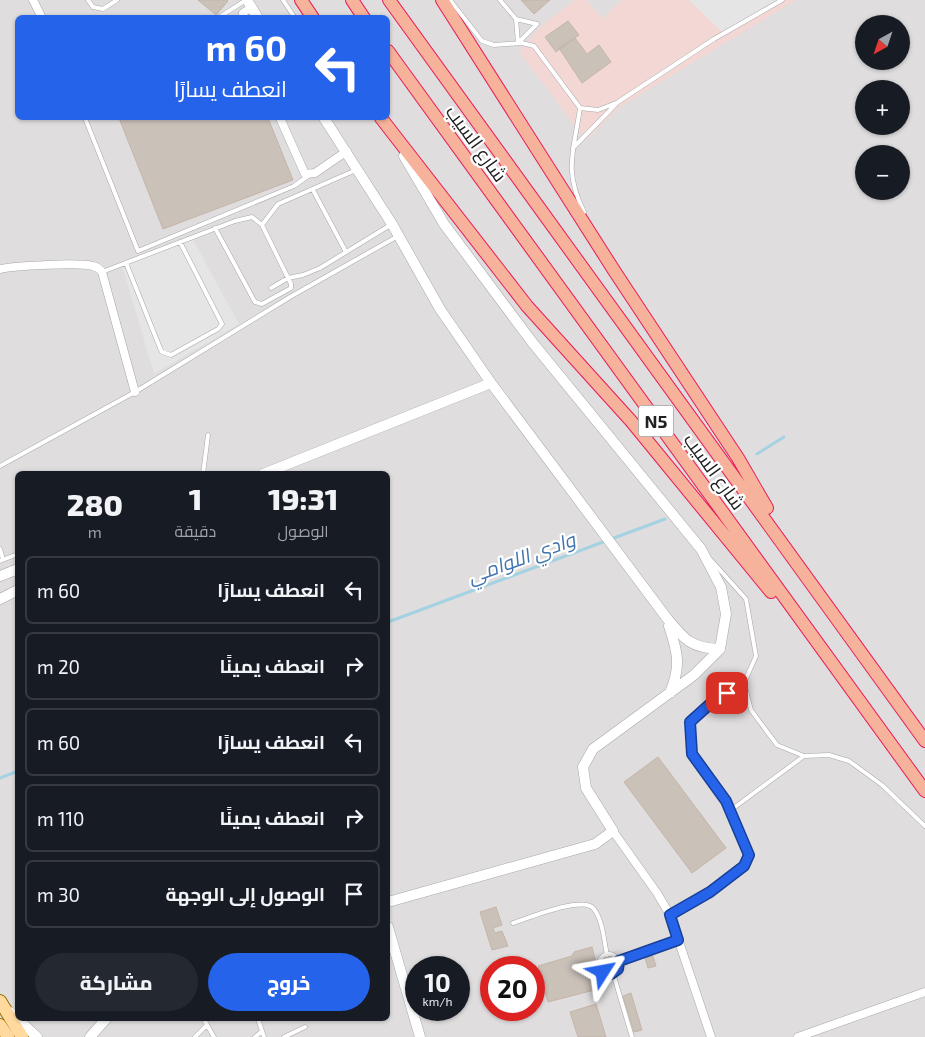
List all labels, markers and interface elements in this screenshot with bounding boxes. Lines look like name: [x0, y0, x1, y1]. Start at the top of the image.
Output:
north arrow: [855, 15, 910, 70]
map controls: [855, 15, 910, 200]
text: 60 m: [206, 26, 287, 68]
icon: left: [305, 35, 370, 100]
text: انعطف يسارًا: [174, 75, 287, 101]
button: +: [855, 80, 910, 135]
street label: شارع السيب: [439, 100, 512, 187]
button: −: [855, 145, 910, 200]
road number: N5: [638, 406, 674, 436]
street label: شارع السيب: [677, 428, 750, 515]
text: 1: [189, 480, 202, 516]
text: 19:31: [268, 480, 338, 516]
text: 280: [67, 486, 123, 522]
text: دقيقة: [175, 521, 216, 540]
text: الوصول: [278, 521, 329, 540]
text: m: [88, 522, 102, 541]
water label: وادي اللوامي: [464, 526, 581, 592]
icon: left: [340, 576, 368, 604]
text: انعطف يسارًا: [217, 578, 325, 601]
text: 60 m: [37, 579, 80, 602]
icon: right: [340, 652, 368, 680]
text: انعطف يمينًا: [220, 654, 325, 677]
text: 20 m: [37, 655, 80, 678]
pin: [706, 672, 748, 714]
icon: arrive: [713, 679, 741, 707]
icon: left: [340, 728, 368, 756]
text: انعطف يسارًا: [217, 730, 325, 753]
text: 60 m: [37, 731, 80, 754]
icon: right: [340, 804, 368, 832]
text: انعطف يمينًا: [220, 806, 325, 829]
text: 110 m: [37, 807, 85, 830]
icon: arrive: [340, 880, 368, 908]
text: الوصول إلى الوجهة: [165, 882, 325, 905]
text: 30 m: [37, 883, 80, 906]
position arrow: [576, 945, 628, 997]
button: مشاركة: [35, 953, 198, 1011]
button: خروج: [208, 953, 370, 1011]
speed limit sign: 20: [480, 956, 545, 1021]
text: 10: [424, 967, 451, 997]
text: km/h: [423, 994, 452, 1008]

